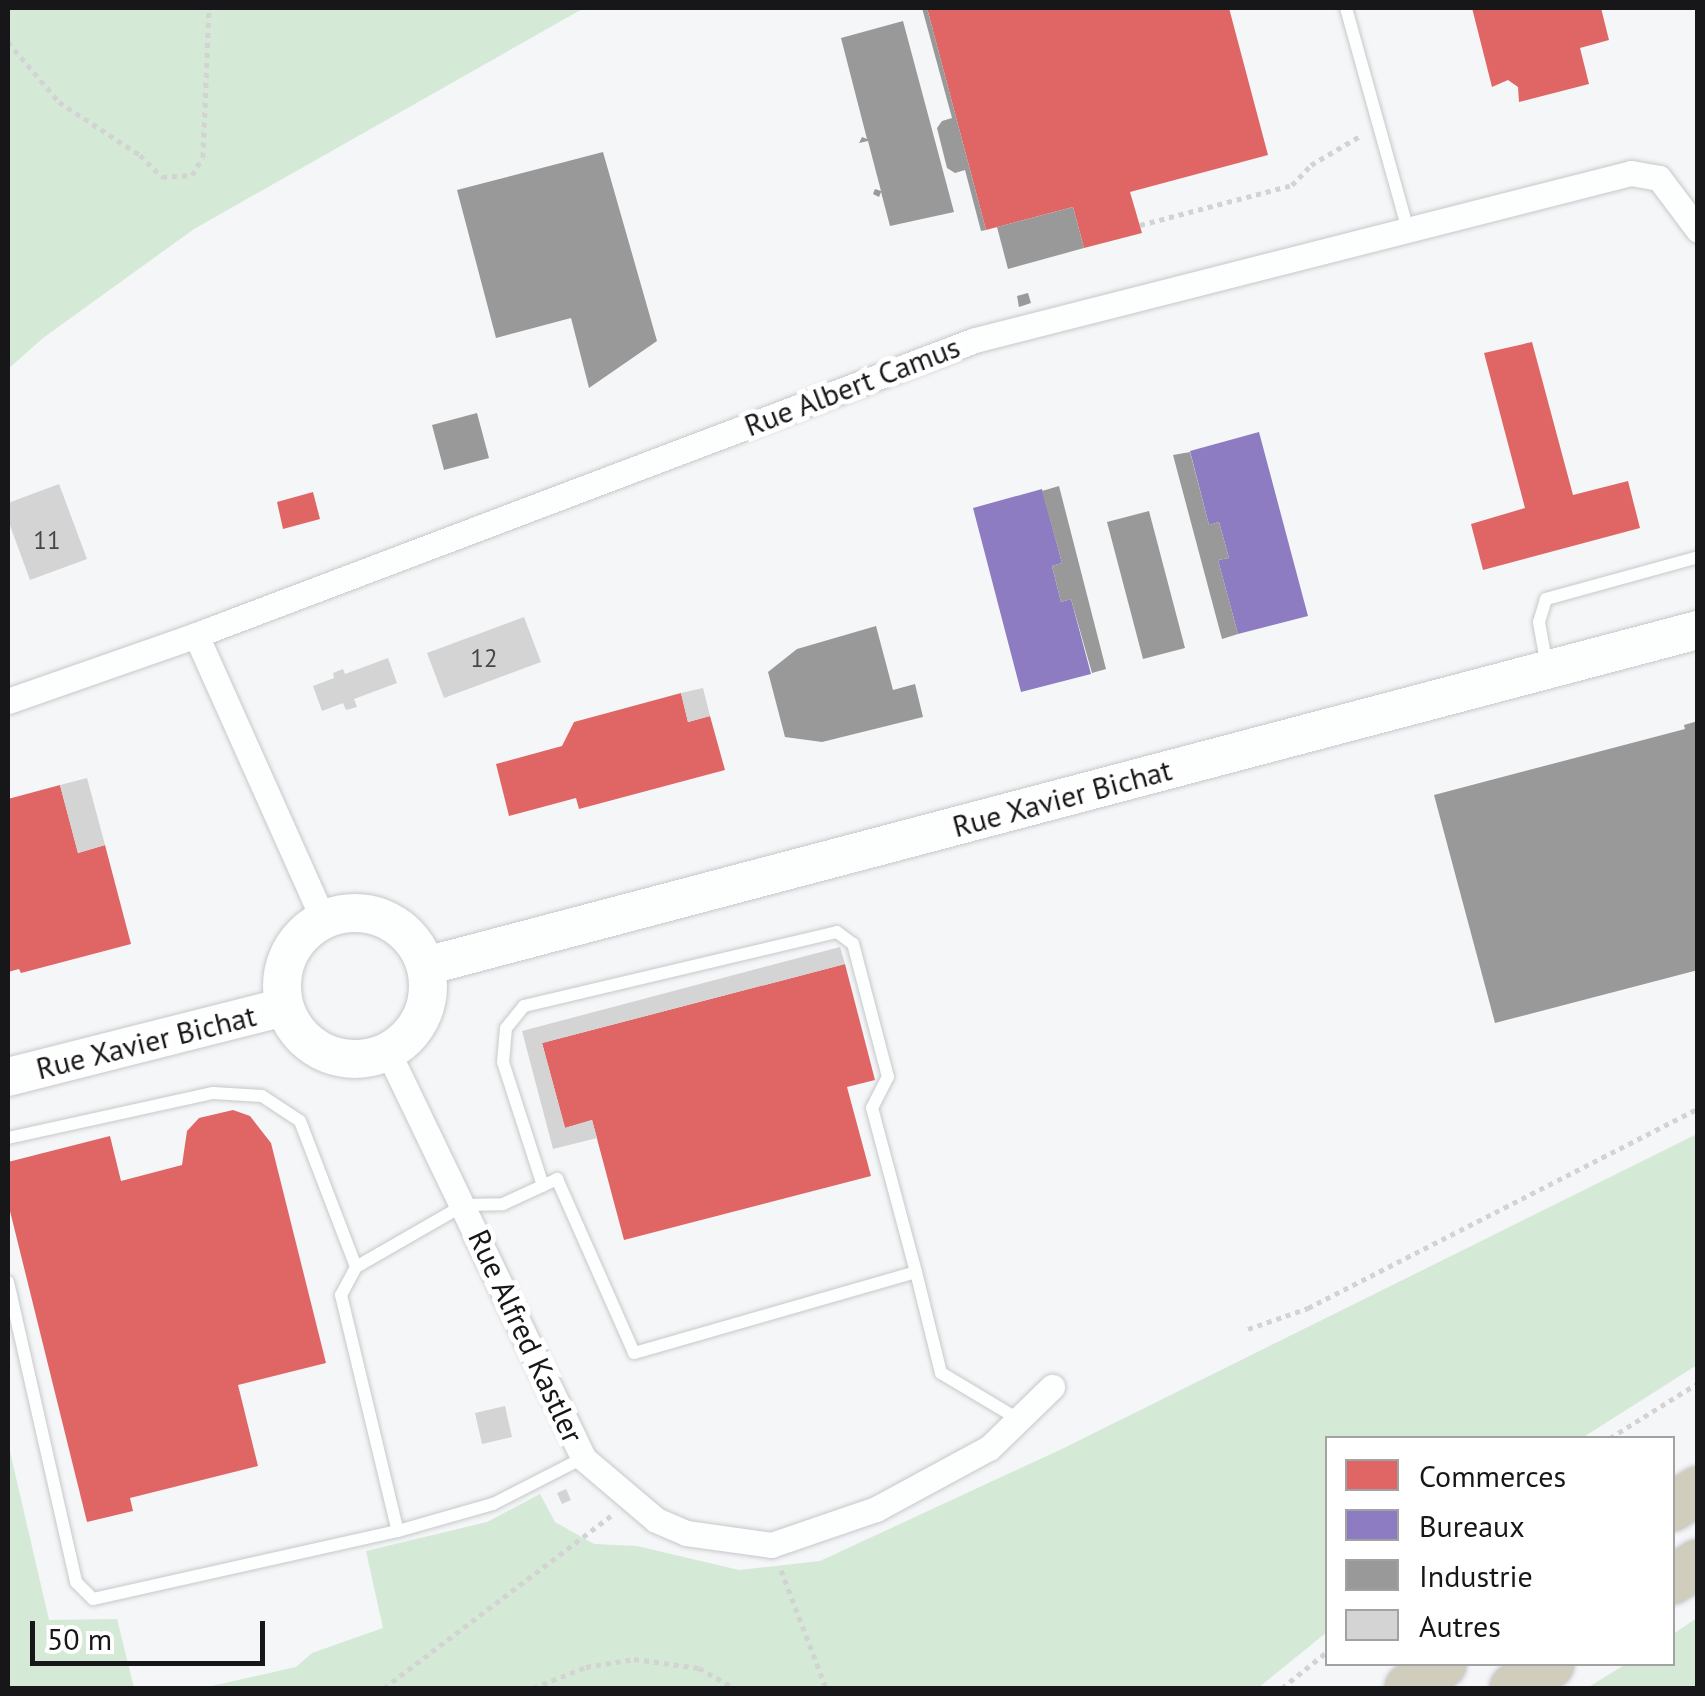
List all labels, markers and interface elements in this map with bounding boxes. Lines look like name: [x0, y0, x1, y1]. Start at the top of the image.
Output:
street label: Rue Albert Camus: [739, 328, 965, 444]
house number: 11: [33, 525, 61, 555]
house number: 12: [470, 643, 498, 673]
street label: Rue Xavier Bichat: [948, 751, 1176, 845]
street label: Rue Xavier Bichat: [32, 997, 260, 1087]
street label: Rue Alfred Kastler: [461, 1223, 591, 1449]
legend: [1325, 1436, 1675, 1666]
text: Commerces: [1419, 1456, 1566, 1495]
text: Bureaux: [1419, 1506, 1525, 1545]
text: Industrie: [1419, 1556, 1533, 1595]
scale bar: [35, 1601, 270, 1663]
text: Autres: [1419, 1606, 1501, 1645]
text: 50 m: [47, 1619, 112, 1658]

